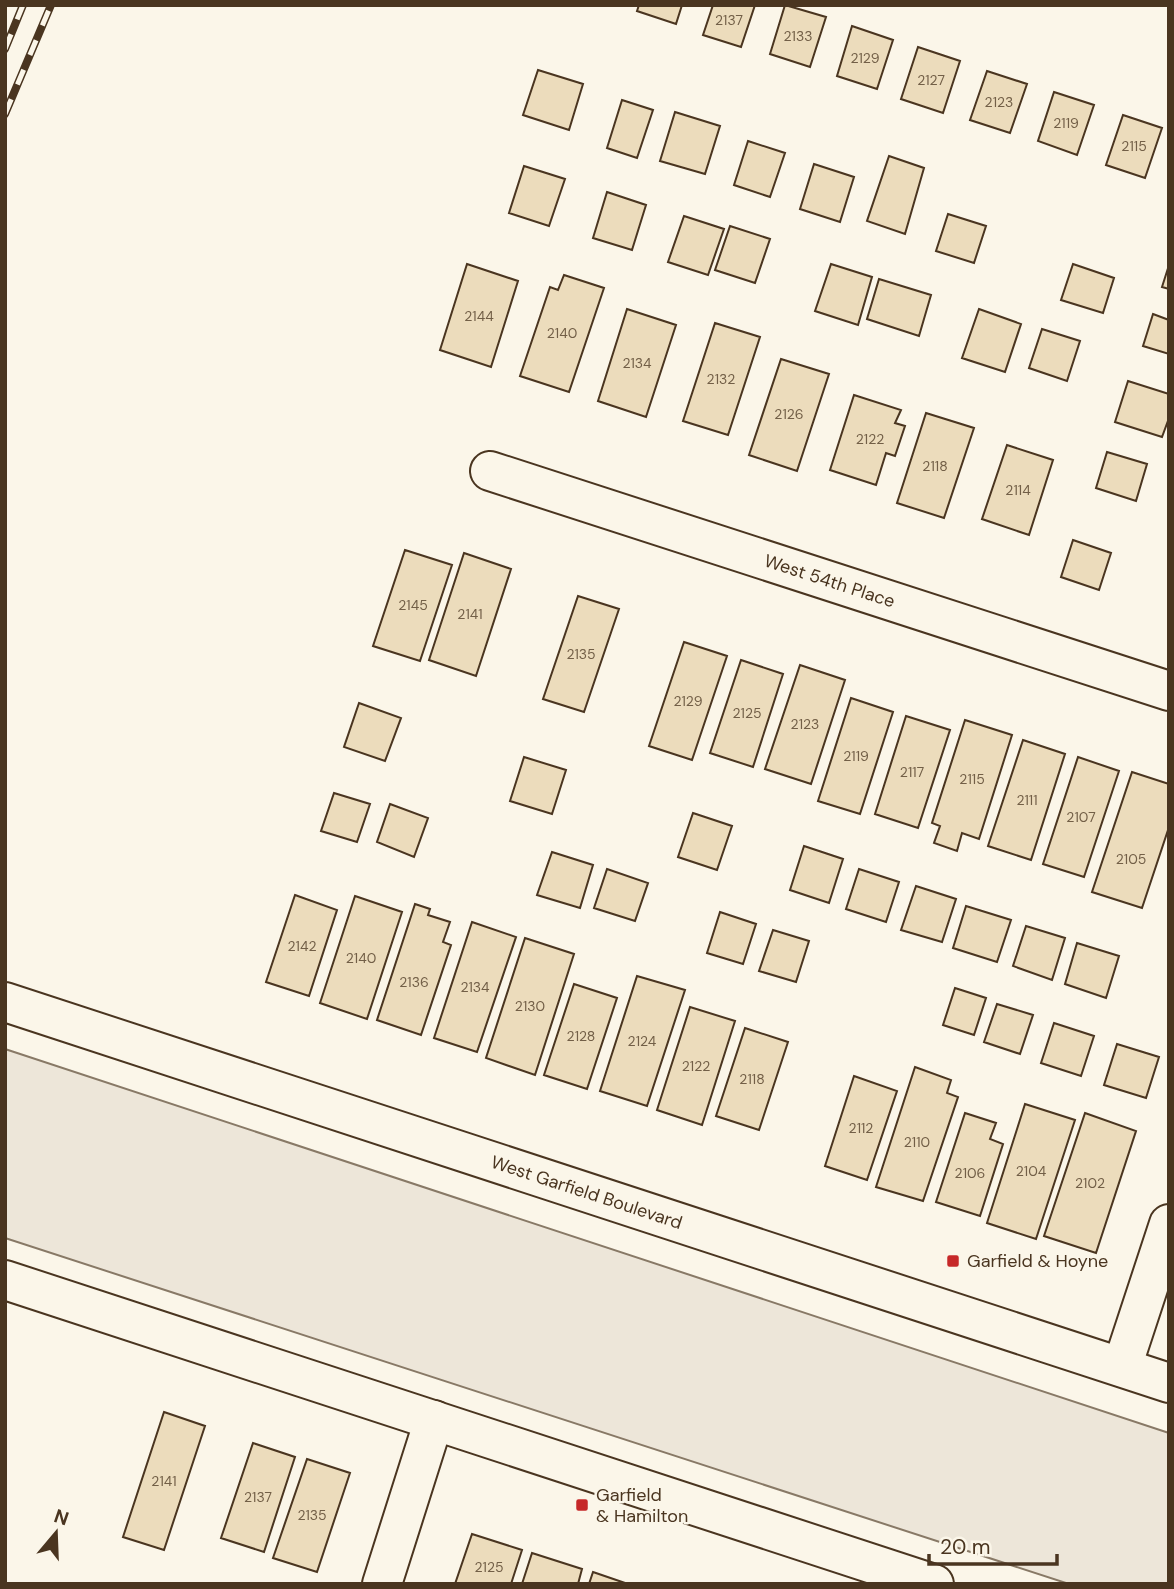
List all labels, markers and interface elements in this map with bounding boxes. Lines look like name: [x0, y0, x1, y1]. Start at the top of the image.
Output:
house number: 2137: [715, 11, 743, 29]
house number: 2133: [784, 27, 812, 45]
house number: 2129: [850, 49, 880, 67]
house number: 2127: [917, 71, 945, 89]
house number: 2123: [985, 93, 1013, 111]
house number: 2119: [1053, 114, 1079, 132]
house number: 2115: [1121, 137, 1147, 155]
house number: 2144: [464, 307, 494, 325]
house number: 2140: [547, 324, 577, 342]
house number: 2134: [622, 354, 652, 372]
house number: 2132: [707, 370, 735, 388]
house number: 2126: [774, 405, 804, 423]
house number: 2122: [856, 430, 884, 448]
house number: 2118: [922, 457, 948, 475]
house number: 2114: [1005, 481, 1031, 499]
street label: West 54th Place: [761, 549, 898, 613]
house number: 2145: [398, 596, 428, 614]
house number: 2141: [457, 605, 483, 623]
house number: 2135: [566, 645, 596, 663]
house number: 2129: [673, 692, 703, 710]
house number: 2125: [732, 704, 762, 722]
house number: 2123: [791, 715, 819, 733]
house number: 2119: [843, 747, 869, 765]
house number: 2117: [900, 763, 924, 781]
house number: 2115: [959, 770, 985, 788]
house number: 2111: [1016, 791, 1038, 809]
house number: 2107: [1066, 808, 1096, 826]
house number: 2105: [1116, 850, 1146, 868]
house number: 2142: [288, 937, 317, 955]
house number: 2140: [346, 949, 376, 967]
house number: 2136: [399, 973, 429, 991]
house number: 2134: [460, 978, 490, 996]
house number: 2130: [515, 997, 545, 1015]
house number: 2128: [567, 1027, 595, 1045]
house number: 2124: [628, 1032, 657, 1050]
house number: 2122: [682, 1057, 710, 1075]
house number: 2118: [739, 1070, 765, 1088]
house number: 2112: [849, 1119, 873, 1137]
house number: 2110: [904, 1133, 930, 1151]
street label: West Garfield Boulevard: [488, 1150, 685, 1235]
house number: 2104: [1016, 1162, 1047, 1180]
house number: 2106: [955, 1164, 985, 1182]
house number: 2102: [1075, 1174, 1105, 1192]
place label: Garfield & Hoyne: [967, 1249, 1108, 1273]
marker: Garfield & Hoyne: [945, 1253, 961, 1269]
house number: 2141: [151, 1472, 177, 1490]
place label: Garfield & Hamilton: [596, 1483, 688, 1528]
house number: 2137: [244, 1488, 272, 1506]
marker: Garfield & Hamilton: [574, 1497, 590, 1513]
north arrow: [21, 1498, 91, 1568]
text: N: [51, 1503, 72, 1531]
house number: 2135: [297, 1506, 327, 1524]
scale bar: [929, 1522, 1057, 1566]
text: 20 m: [940, 1533, 991, 1561]
house number: 2125: [474, 1558, 504, 1576]

